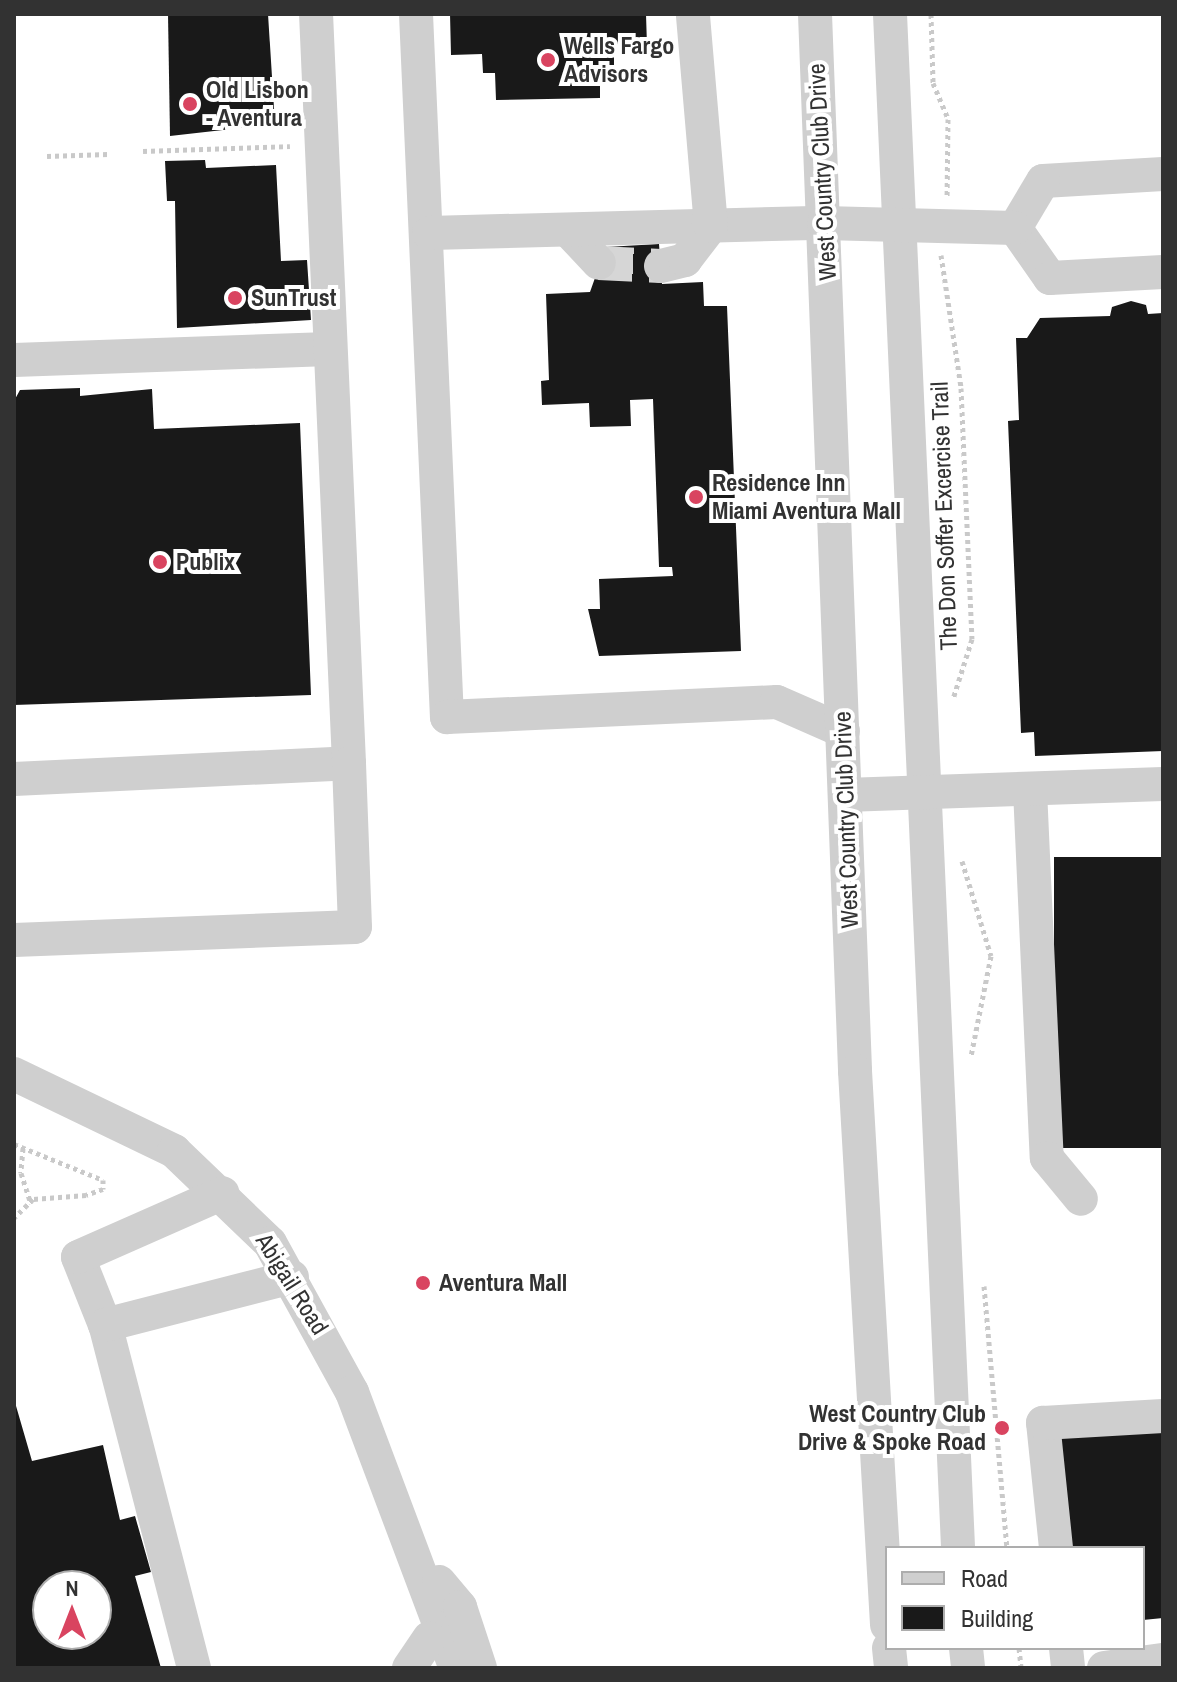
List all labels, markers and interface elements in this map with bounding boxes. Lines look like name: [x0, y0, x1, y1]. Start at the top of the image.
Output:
place label: Wells Fargo Advisors: [564, 32, 674, 88]
marker: Wells Fargo Advisors: [539, 51, 557, 69]
street label: West Country Club Drive: [802, 63, 842, 281]
place label: Old Lisbon - Aventura: [206, 76, 309, 132]
marker: Old Lisbon - Aventura: [181, 95, 199, 113]
place label: SunTrust: [251, 284, 336, 312]
marker: SunTrust: [226, 289, 244, 307]
street label: The Don Soffer Excercise Trail: [925, 381, 963, 651]
place label: Residence Inn Miami Aventura Mall: [712, 469, 902, 525]
marker: Residence Inn Miami Aventura Mall: [687, 488, 705, 506]
place label: Publix: [176, 548, 235, 576]
marker: Publix: [151, 553, 169, 571]
street label: West Country Club Drive: [828, 711, 864, 929]
street label: Abigail Road: [250, 1228, 334, 1340]
place label: Aventura Mall: [439, 1269, 567, 1297]
marker: Aventura Mall: [414, 1274, 432, 1292]
place label: West Country Club Drive & Spoke Road: [798, 1400, 986, 1456]
marker: West Country Club Drive & Spoke Road: [993, 1419, 1011, 1437]
legend: [885, 1546, 1145, 1650]
text: Road: [961, 1562, 1008, 1594]
north arrow: [32, 1570, 112, 1650]
text: N: [65, 1573, 79, 1603]
text: Building: [961, 1602, 1033, 1634]

